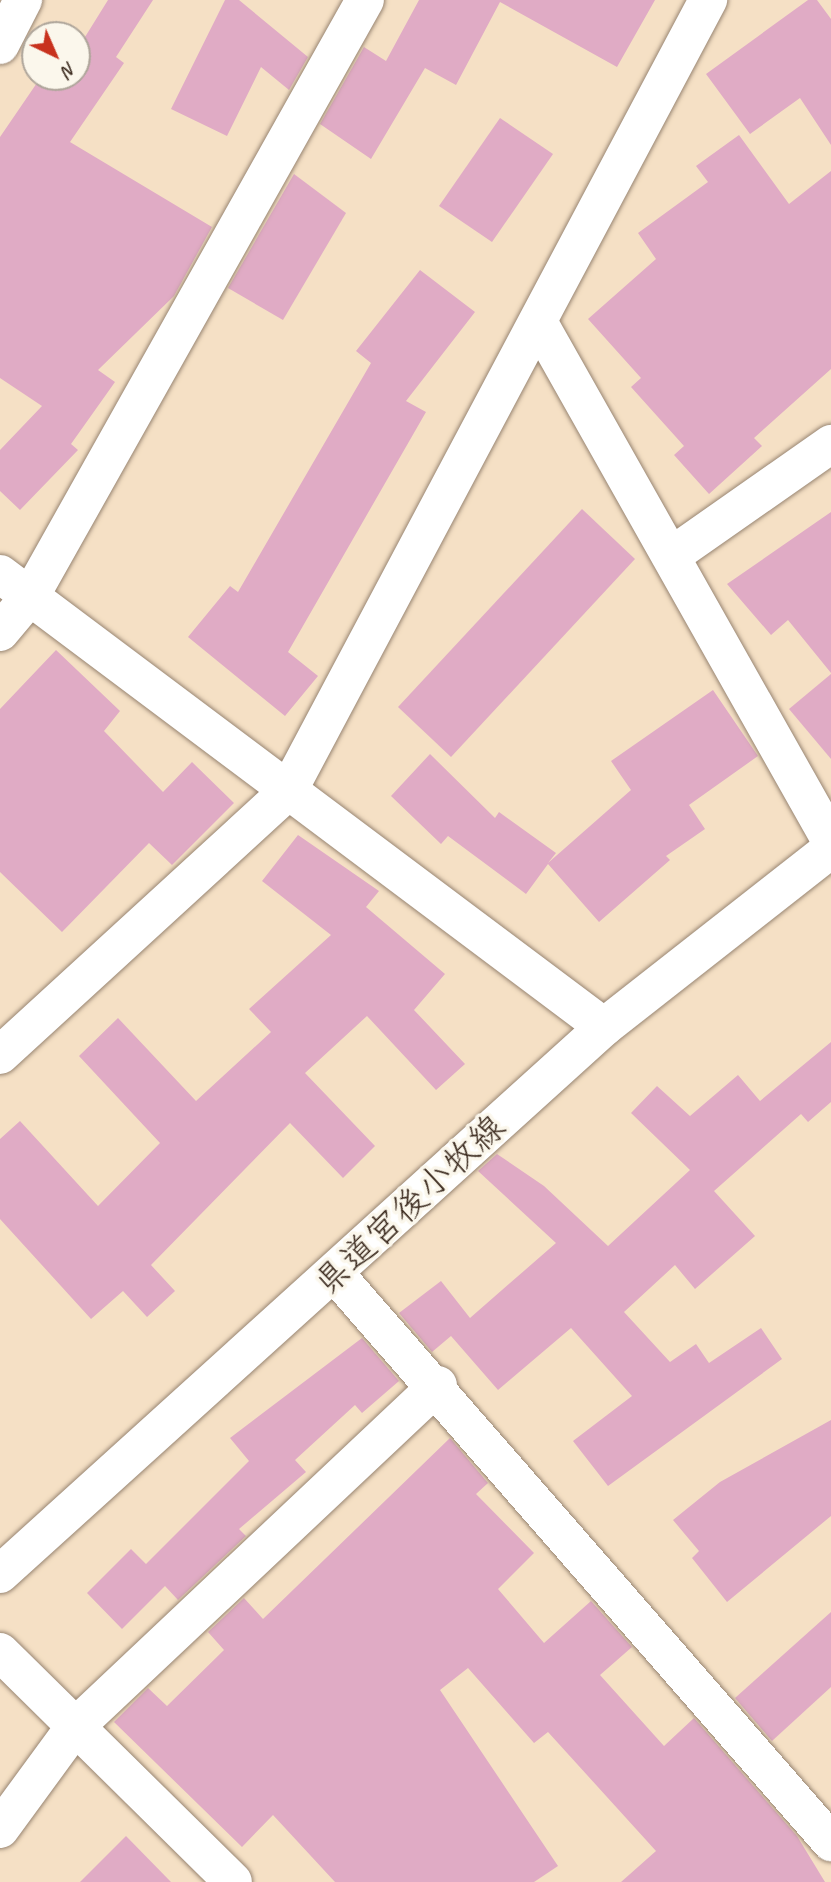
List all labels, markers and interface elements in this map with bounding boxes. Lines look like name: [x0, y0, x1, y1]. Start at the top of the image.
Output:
north arrow: [21, 21, 91, 91]
text: N: [57, 57, 82, 82]
street label: 県道宮後小牧線: [306, 1106, 514, 1304]

